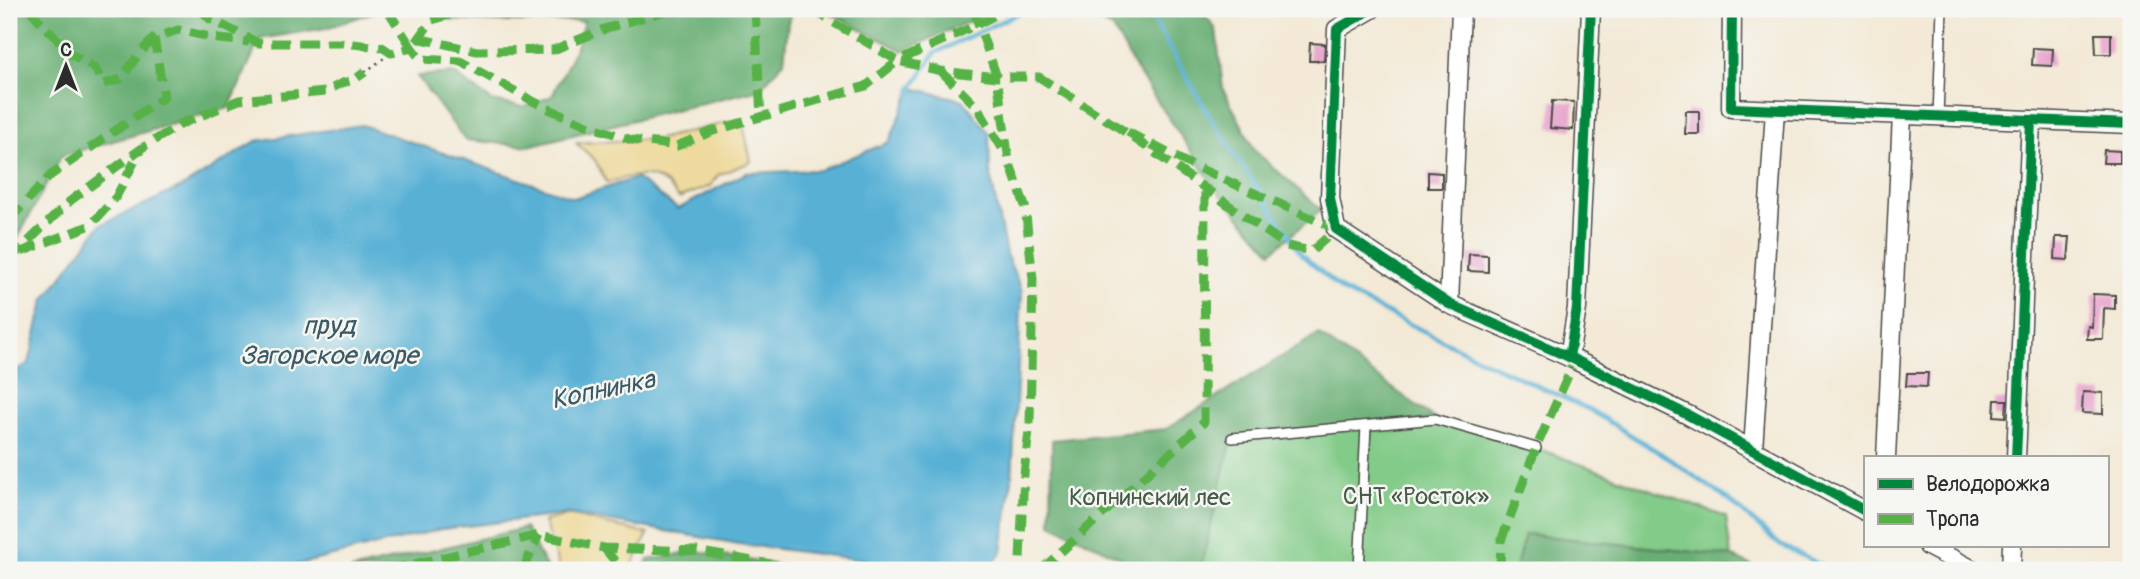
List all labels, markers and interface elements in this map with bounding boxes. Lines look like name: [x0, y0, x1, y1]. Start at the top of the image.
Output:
north arrow: [32, 32, 102, 102]
text: С: [60, 38, 72, 62]
water label: пруд Загорское море: [240, 310, 420, 372]
water label: Копнинка: [548, 363, 660, 417]
legend: [1864, 456, 2108, 548]
text: Велодорожка: [1926, 471, 2050, 498]
park label: СНТ «Росток»: [1343, 482, 1489, 511]
park label: Копнинский лес: [1069, 483, 1231, 512]
text: Тропа: [1926, 506, 1979, 533]

